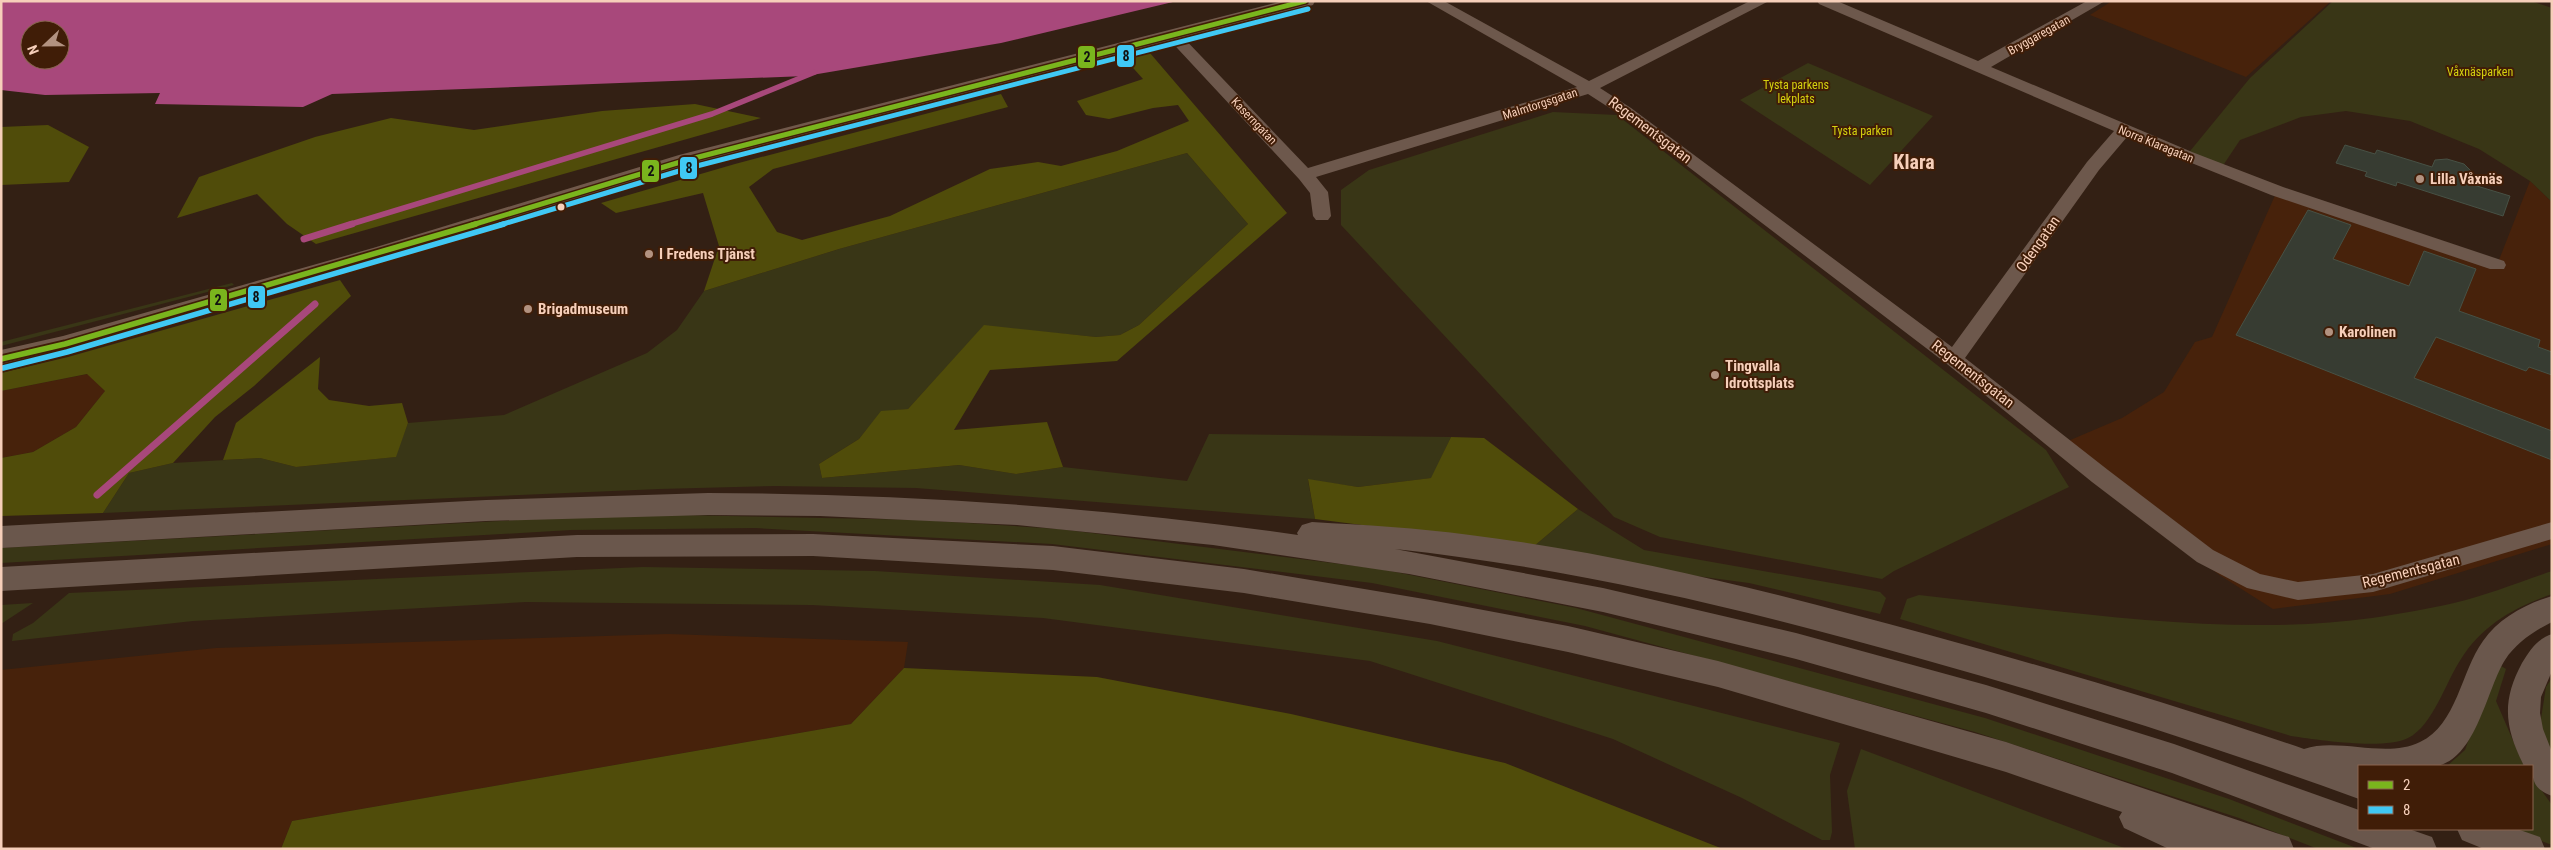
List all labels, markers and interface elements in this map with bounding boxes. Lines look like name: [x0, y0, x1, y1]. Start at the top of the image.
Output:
street label: Bryggaregatan: [2006, 12, 2073, 58]
north arrow: [20, 20, 70, 70]
text: N: [24, 43, 42, 57]
line badge: 8: [1116, 44, 1135, 68]
line badge: 2: [1077, 45, 1096, 69]
text: 8: [1122, 48, 1130, 64]
text: 2: [1083, 49, 1091, 65]
park label: Våxnäsparken: [2447, 65, 2513, 79]
park label: Tysta parkens lekplats: [1763, 78, 1829, 106]
street label: Malmtorgsgatan: [1501, 85, 1579, 123]
street label: Regementsgatan: [1605, 93, 1695, 167]
street label: Kaserngatan: [1228, 95, 1280, 147]
street label: Norra Klaragatan: [2116, 123, 2196, 166]
park label: Tysta parken: [1832, 124, 1892, 138]
district label: Klara: [1893, 150, 1935, 174]
line badge: 8: [679, 156, 698, 180]
line badge: 2: [641, 159, 660, 183]
text: 8: [685, 160, 693, 176]
text: 2: [647, 163, 655, 179]
place label: Lilla Våxnäs: [2430, 170, 2503, 188]
marker: Lilla Våxnäs: [2414, 173, 2426, 185]
unlabelled marker: [556, 202, 566, 212]
street label: Odengatan: [2012, 213, 2064, 275]
place label: I Fredens Tjänst: [659, 245, 755, 263]
marker: I Fredens Tjänst: [643, 248, 655, 260]
line badge: 8: [247, 285, 266, 309]
line badge: 2: [209, 288, 228, 312]
text: 8: [252, 289, 260, 305]
text: 2: [214, 292, 222, 308]
place label: Brigadmuseum: [538, 300, 628, 318]
marker: Brigadmuseum: [522, 303, 534, 315]
place label: Karolinen: [2339, 323, 2396, 341]
marker: Karolinen: [2323, 326, 2335, 338]
street label: Regementsgatan: [1928, 336, 2018, 412]
place label: Tingvalla Idrottsplats: [1725, 357, 1795, 392]
marker: Tingvalla Idrottsplats: [1709, 369, 1721, 381]
street label: Regementsgatan: [2360, 550, 2462, 592]
legend: [2358, 765, 2533, 830]
text: 2: [2403, 776, 2410, 794]
text: 8: [2403, 801, 2410, 819]

